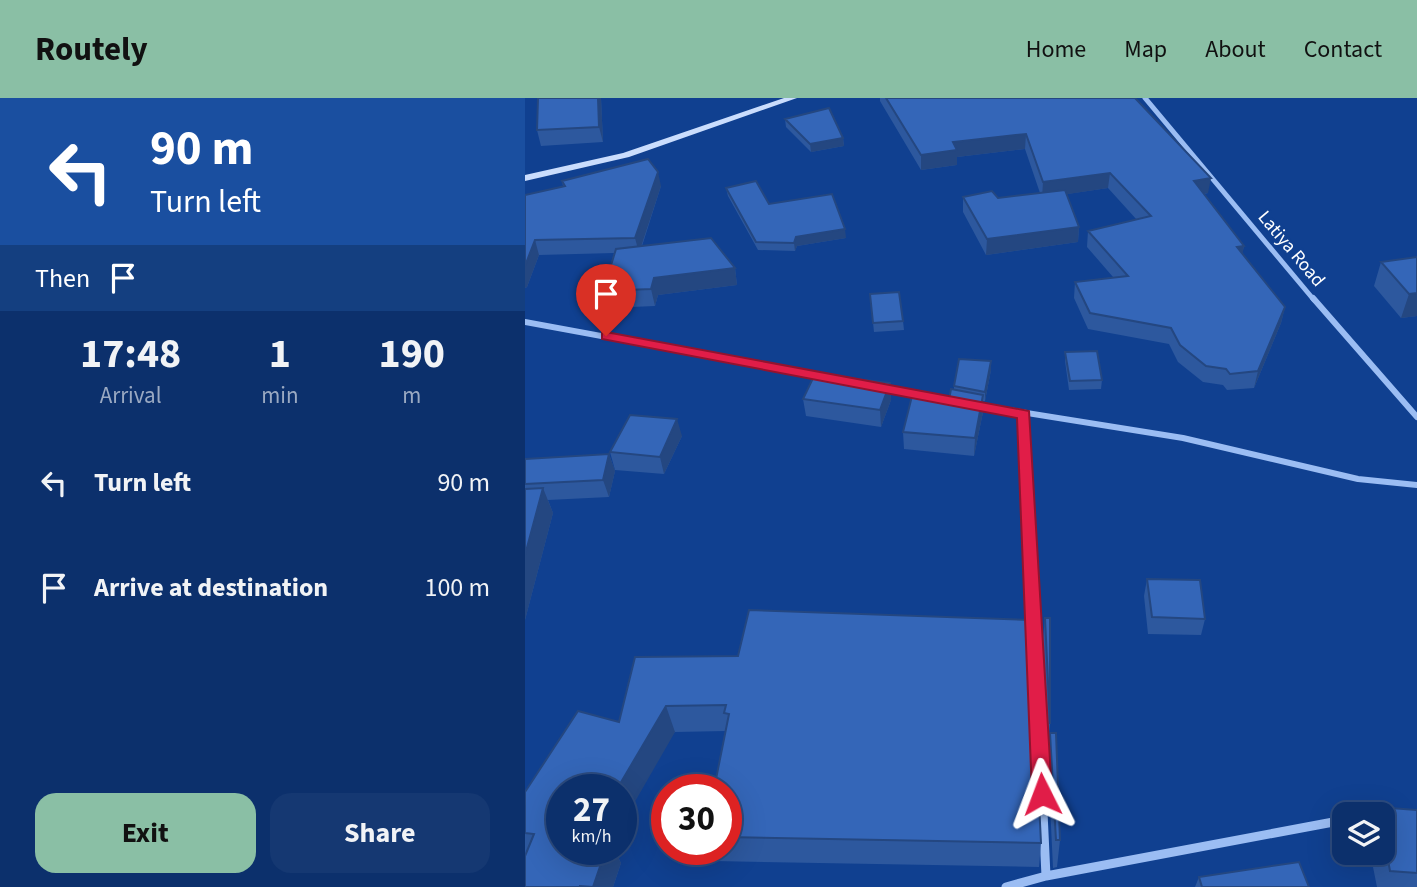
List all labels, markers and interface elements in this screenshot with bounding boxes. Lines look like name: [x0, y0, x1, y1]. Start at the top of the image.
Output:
text: Routely: [35, 26, 148, 73]
text: Home: [1026, 32, 1086, 67]
text: Map: [1124, 32, 1167, 67]
text: About: [1205, 32, 1266, 67]
text: Contact: [1304, 32, 1382, 67]
text: 90 m: [150, 114, 254, 184]
icon: left: [35, 126, 126, 217]
text: Turn left: [150, 179, 261, 225]
street label: Latiya Road: [1251, 205, 1331, 293]
icon: arrive: [104, 259, 142, 297]
text: Then: [35, 260, 90, 297]
pin: [576, 264, 636, 336]
icon: arrive: [587, 275, 625, 313]
text: 17:48: [80, 324, 181, 384]
text: 1: [269, 324, 291, 384]
text: 190: [378, 324, 445, 384]
text: Arrival: [100, 379, 162, 412]
text: min: [261, 379, 299, 412]
text: m: [402, 379, 421, 412]
icon: left: [35, 464, 73, 502]
text: Turn left: [94, 464, 191, 501]
text: 90 m: [437, 464, 490, 501]
icon: arrive: [35, 569, 73, 607]
text: Arrive at destination: [94, 569, 328, 606]
text: 100 m: [424, 569, 490, 606]
position arrow: [1005, 757, 1079, 831]
speed limit sign: 30: [651, 774, 742, 865]
text: 27: [573, 785, 610, 835]
button: Exit: [35, 793, 256, 873]
button: Share: [270, 793, 490, 873]
map controls: [1332, 802, 1395, 865]
button: layers: [1332, 802, 1395, 865]
text: km/h: [572, 824, 611, 849]

